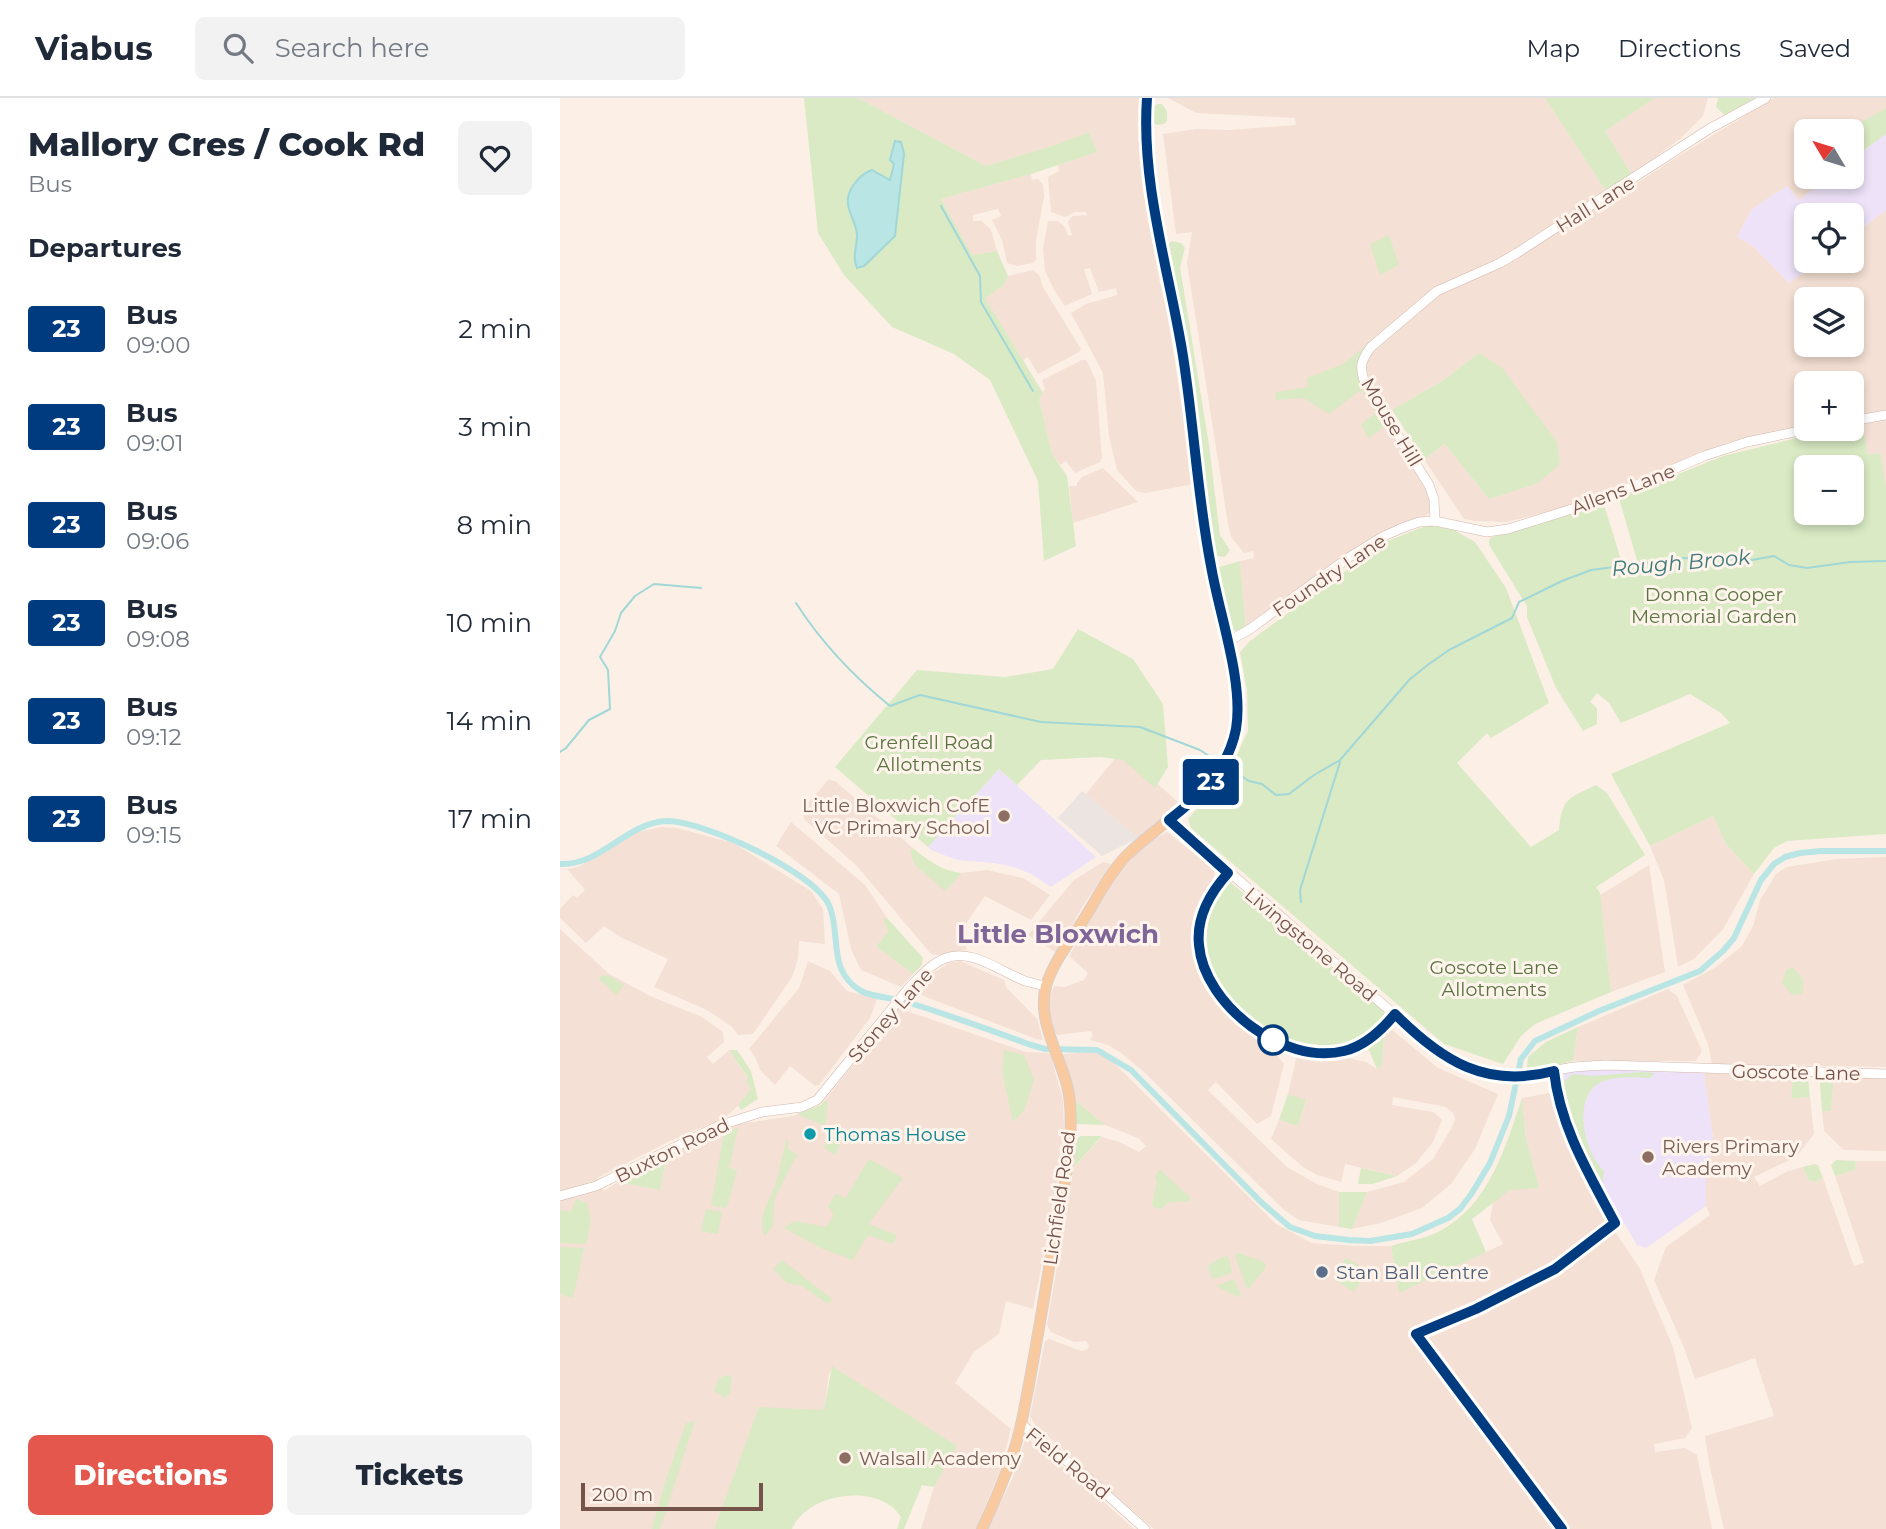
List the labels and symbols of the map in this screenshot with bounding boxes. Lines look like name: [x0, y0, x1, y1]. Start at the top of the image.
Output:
north arrow: [1794, 119, 1864, 189]
street label: Hall Lane: [1552, 171, 1639, 238]
street label: Mouse Hill: [1356, 374, 1427, 471]
street label: Allens Lane: [1568, 459, 1678, 520]
street label: Foundry Lane: [1268, 529, 1390, 622]
water label: Rough Brook: [1610, 544, 1753, 581]
park label: Donna Cooper Memorial Garden: [1631, 583, 1797, 628]
park label: Grenfell Road Allotments: [864, 731, 994, 776]
line badge: 23: [1180, 759, 1242, 805]
place label: Little Bloxwich CofE VC Primary School: [802, 794, 990, 839]
marker: Little Bloxwich CofE VC Primary School: [996, 808, 1012, 824]
street label: Livingstone Road: [1240, 883, 1381, 1006]
district label: Little Bloxwich: [957, 918, 1159, 950]
park label: Goscote Lane Allotments: [1430, 956, 1558, 1001]
street label: Stoney Lane: [843, 964, 937, 1067]
unlabelled marker: [1258, 1025, 1288, 1055]
street label: Goscote Lane: [1731, 1060, 1861, 1085]
street label: Buxton Road: [611, 1113, 733, 1188]
place label: Thomas House: [824, 1123, 966, 1146]
marker: Thomas House: [802, 1126, 818, 1142]
street label: Lichfield Road: [1039, 1129, 1080, 1267]
place label: Rivers Primary Academy: [1662, 1135, 1800, 1180]
marker: Rivers Primary Academy: [1640, 1149, 1656, 1165]
place label: Stan Ball Centre: [1336, 1261, 1489, 1284]
marker: Stan Ball Centre: [1314, 1264, 1330, 1280]
street label: Field Road: [1021, 1423, 1114, 1504]
place label: Walsall Academy: [859, 1447, 1022, 1470]
marker: Walsall Academy: [837, 1450, 853, 1466]
scale bar: [581, 1480, 763, 1512]

